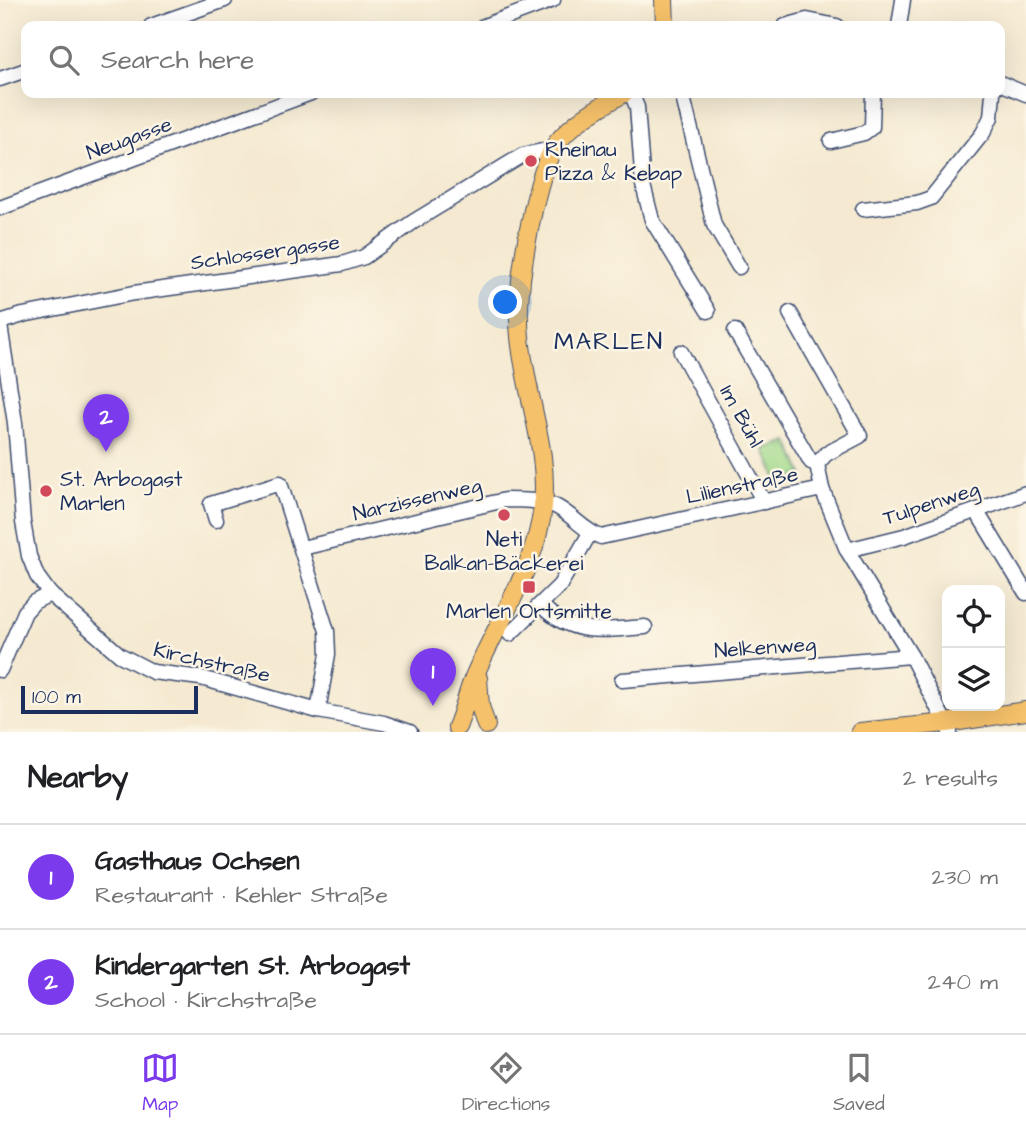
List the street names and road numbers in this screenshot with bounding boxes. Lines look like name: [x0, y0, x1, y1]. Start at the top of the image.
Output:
street label: Neugasse: [82, 110, 177, 169]
street label: Schlossergasse: [189, 228, 342, 279]
street label: Im Bühl: [713, 380, 771, 453]
street label: Lilienstraße: [684, 459, 801, 511]
street label: Narzissenweg: [350, 471, 485, 530]
street label: Tulpenweg: [879, 474, 984, 535]
street label: Nelkenweg: [713, 629, 817, 668]
street label: Kirchstraße: [151, 635, 273, 690]

